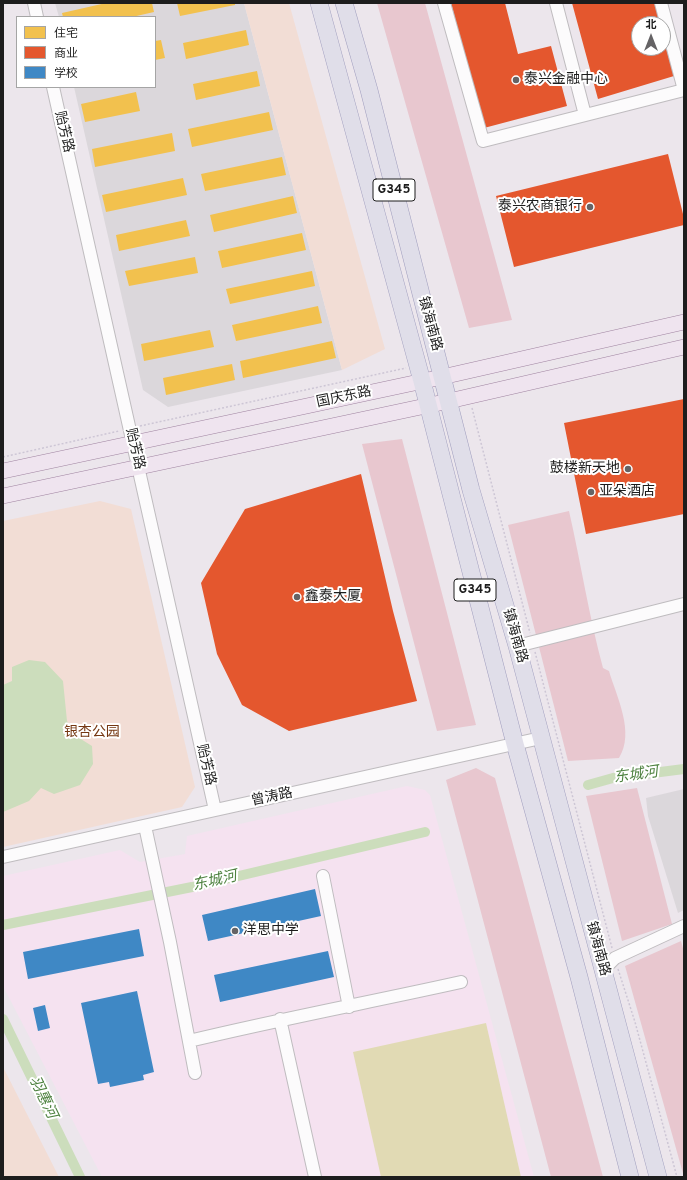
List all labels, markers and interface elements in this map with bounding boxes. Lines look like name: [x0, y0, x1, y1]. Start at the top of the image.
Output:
legend: [16, 16, 156, 88]
north arrow: [631, 16, 671, 56]
text: 北: [646, 18, 657, 32]
text: 住宅: [54, 26, 78, 42]
text: 商业: [54, 46, 78, 62]
text: 学校: [54, 66, 78, 82]
place label: 泰兴金融中心: [524, 72, 608, 88]
marker: 泰兴金融中心: [511, 75, 521, 85]
street label: 贻芳路: [50, 110, 76, 154]
road number: G345: [373, 179, 415, 201]
place label: 泰兴农商银行: [498, 199, 582, 215]
marker: 泰兴农商银行: [585, 202, 595, 212]
street label: 镇海南路: [414, 295, 444, 353]
street label: 国庆东路: [315, 384, 373, 412]
street label: 贻芳路: [121, 427, 147, 471]
place label: 鼓楼新天地: [550, 461, 620, 477]
marker: 鼓楼新天地: [623, 464, 633, 474]
place label: 亚朵酒店: [599, 484, 655, 500]
marker: 亚朵酒店: [586, 487, 596, 497]
road number: G345: [454, 579, 496, 601]
place label: 鑫泰大厦: [305, 589, 361, 605]
marker: 鑫泰大厦: [292, 592, 302, 602]
street label: 镇海南路: [498, 607, 530, 665]
park label: 银杏公园: [64, 725, 120, 741]
street label: 贻芳路: [192, 743, 218, 787]
water label: 东城河: [612, 764, 660, 788]
street label: 曾涛路: [250, 785, 294, 811]
water label: 东城河: [191, 868, 239, 896]
street label: 镇海南路: [582, 920, 612, 978]
place label: 洋思中学: [243, 923, 299, 939]
marker: 洋思中学: [230, 926, 240, 936]
water label: 羽惠河: [24, 1074, 60, 1122]

